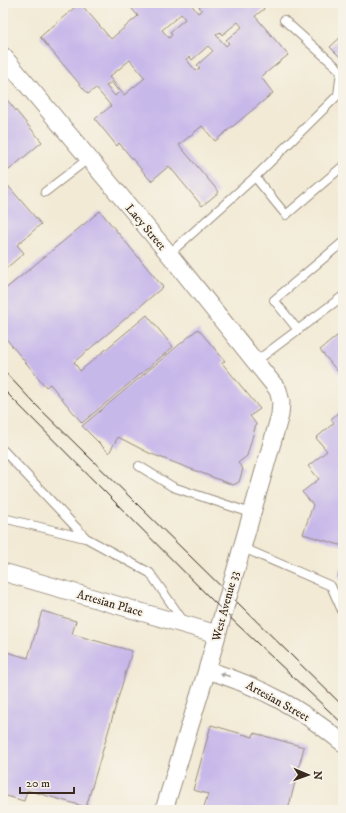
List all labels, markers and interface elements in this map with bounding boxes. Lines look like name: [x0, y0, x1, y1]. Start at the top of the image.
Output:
street label: Lacy Street: [122, 201, 169, 254]
street label: West Avenue 33: [209, 569, 242, 644]
street label: Artesian Place: [75, 587, 144, 620]
one-way arrow: [219, 672, 231, 678]
street label: Artesian Street: [243, 678, 312, 725]
north arrow: [288, 755, 328, 795]
scale bar: [20, 769, 74, 795]
text: N: [310, 771, 324, 780]
text: 20 m: [26, 776, 50, 791]

